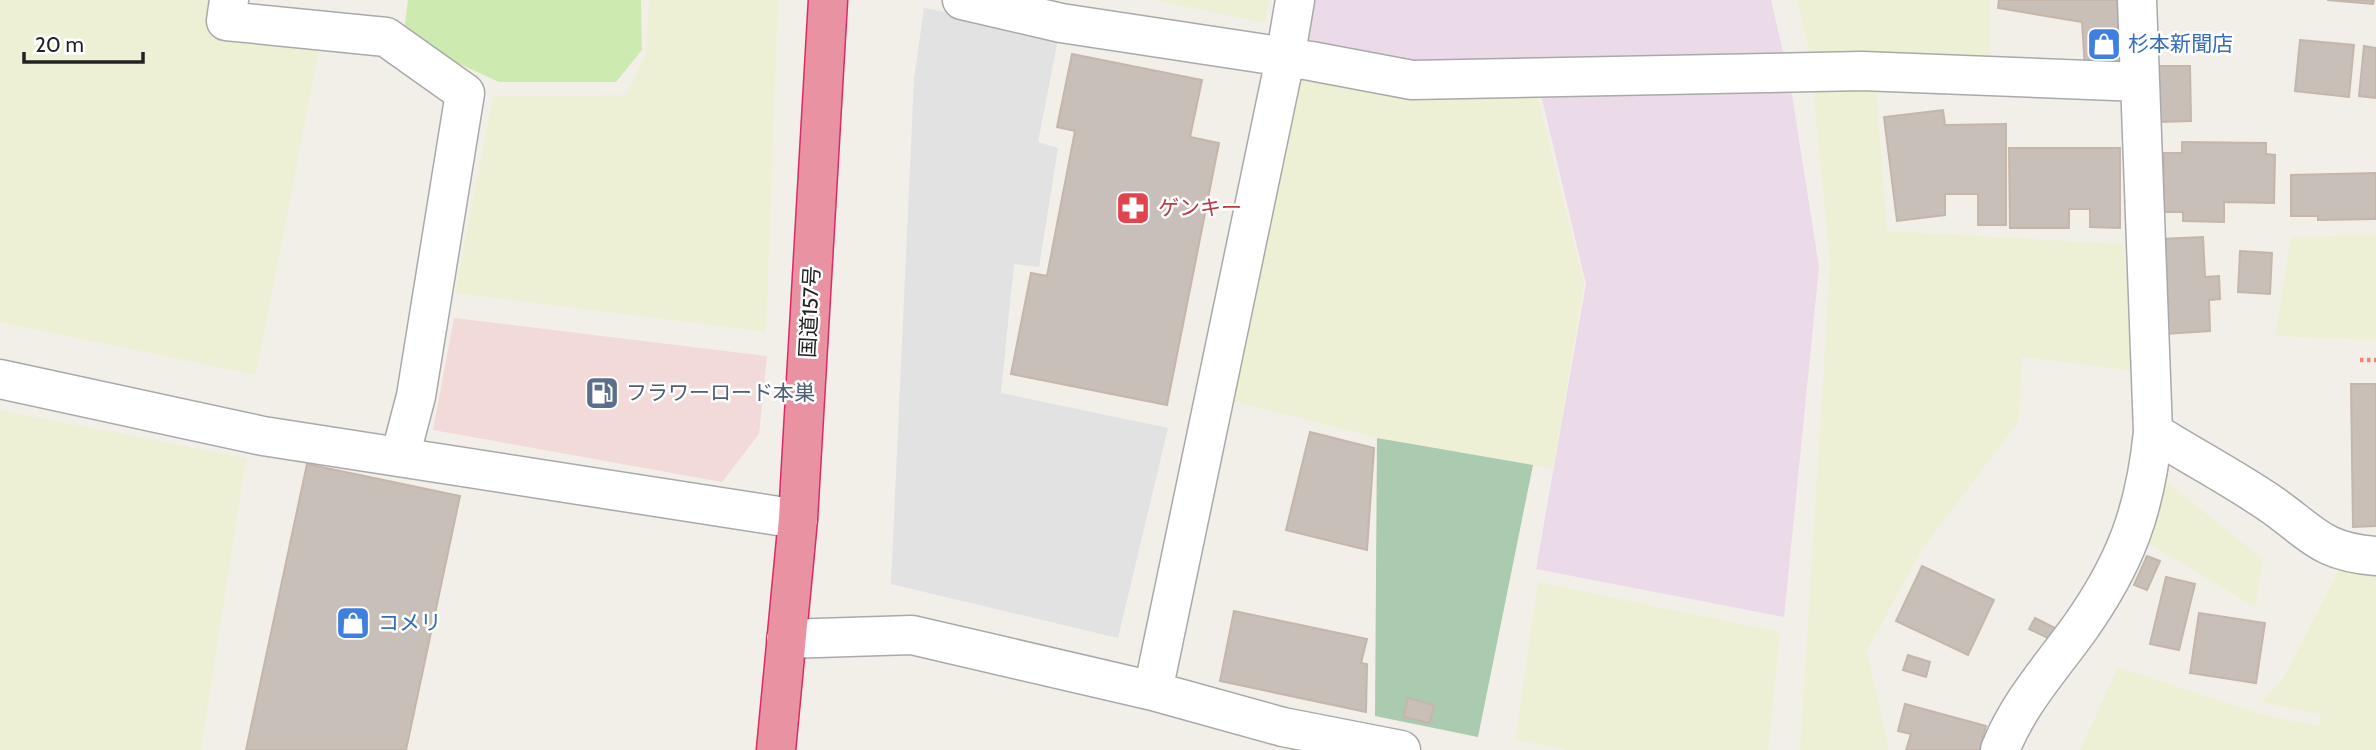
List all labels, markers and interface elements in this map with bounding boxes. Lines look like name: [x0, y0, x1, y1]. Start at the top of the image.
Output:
scale bar: [24, 21, 144, 65]
shop icon: 杉本新聞店: [2085, 25, 2123, 63]
place label: 杉本新聞店: [2128, 31, 2233, 56]
text: 20 m: [35, 32, 84, 57]
pharmacy icon: ゲンキー: [1114, 189, 1152, 227]
place label: ゲンキー: [1158, 195, 1242, 220]
street label: 国道157号: [795, 265, 824, 358]
fuel station icon: フラワーロード本巣: [583, 374, 621, 412]
place label: フラワーロード本巣: [626, 380, 815, 405]
shop icon: コメリ: [334, 604, 372, 642]
place label: コメリ: [378, 610, 441, 635]

